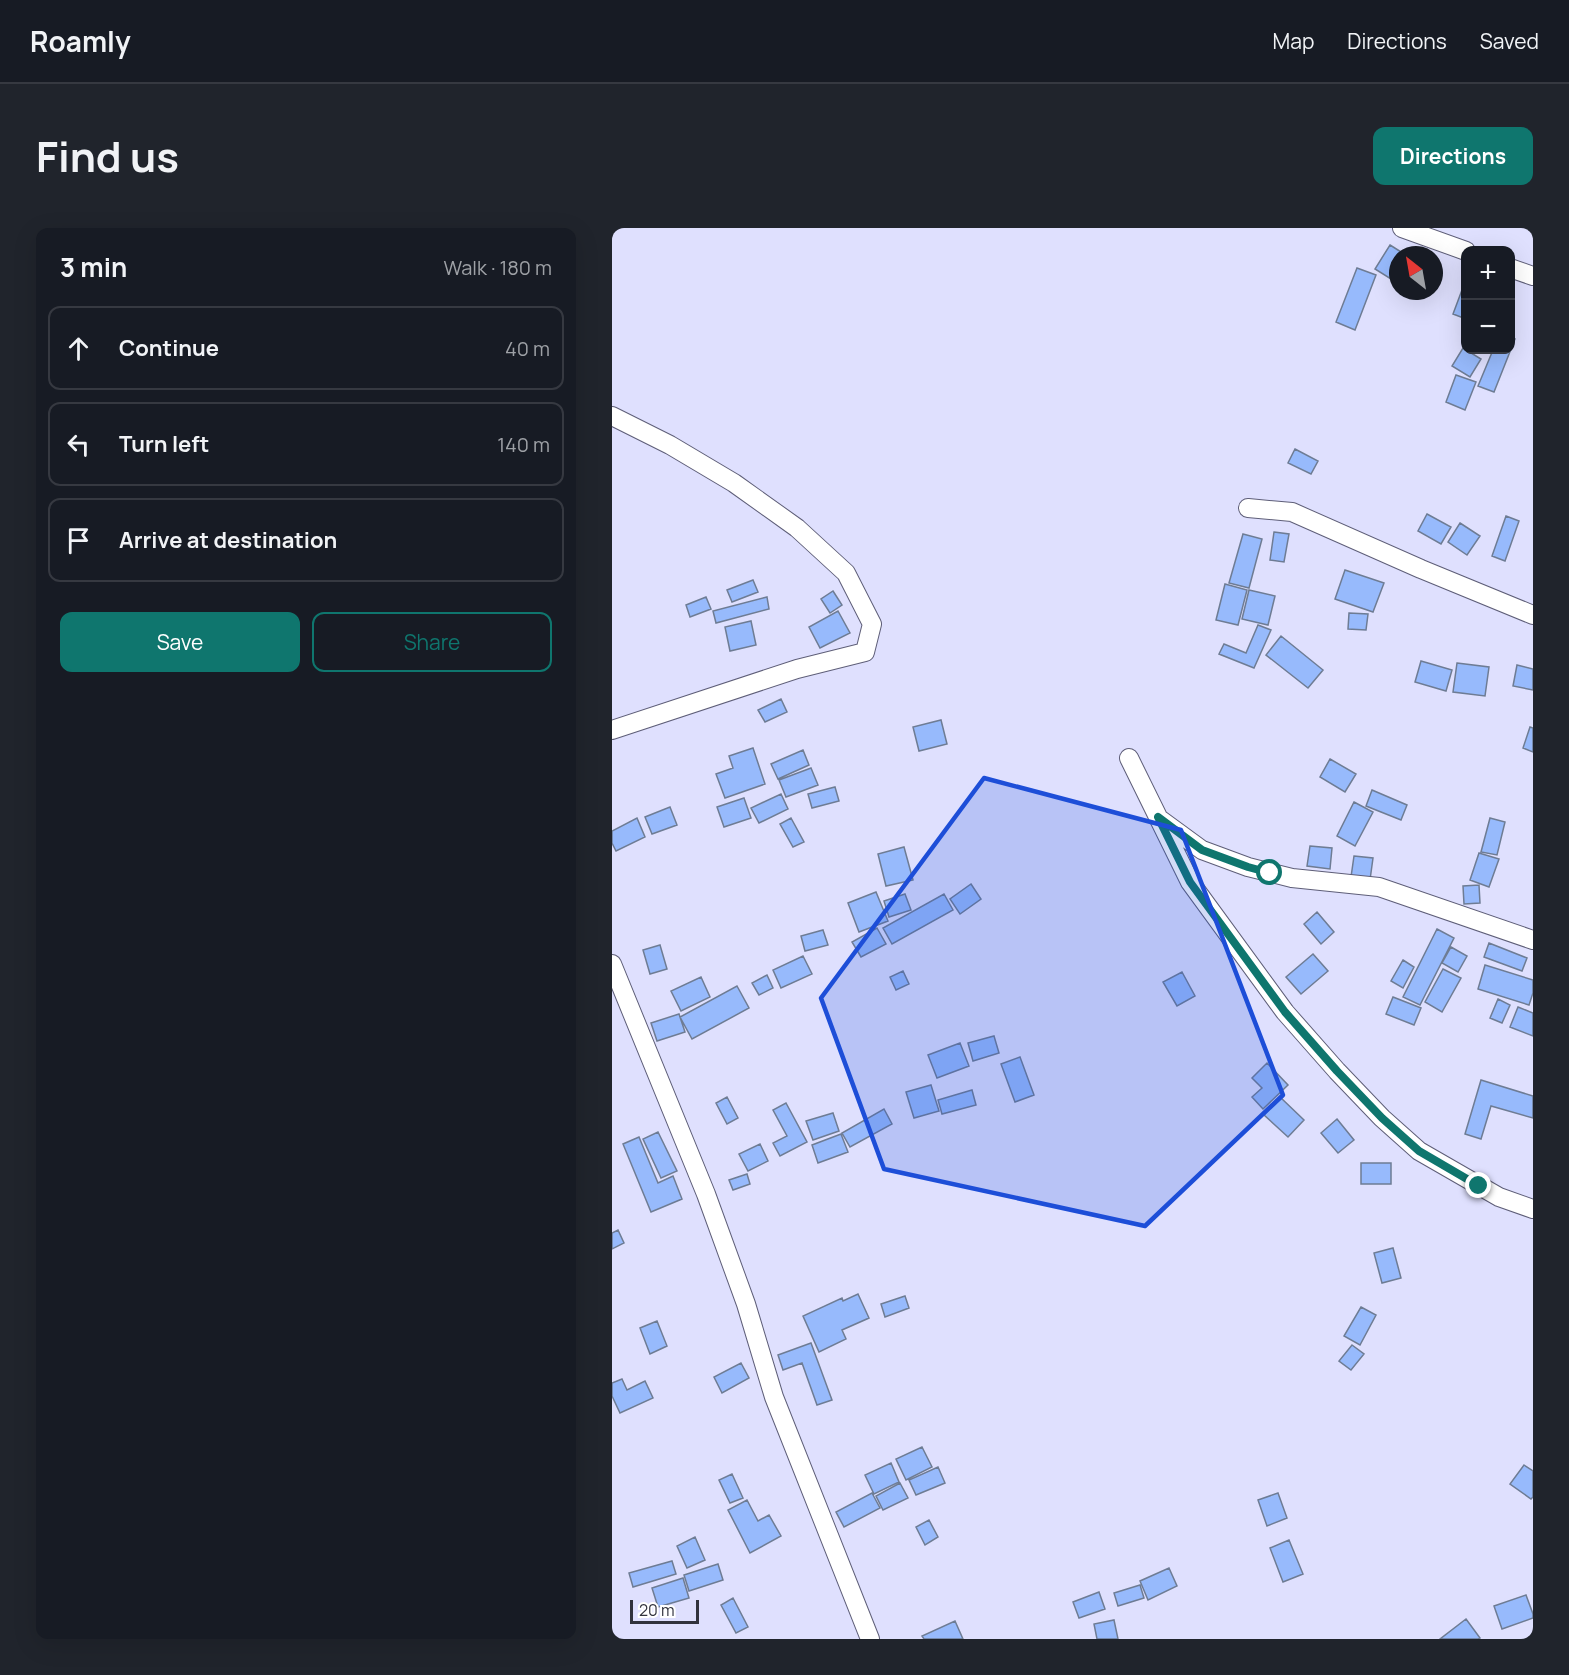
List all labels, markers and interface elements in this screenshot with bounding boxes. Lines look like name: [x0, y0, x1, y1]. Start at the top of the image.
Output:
text: Roamly: [30, 22, 131, 60]
text: Map: [1273, 27, 1314, 55]
text: Directions: [1347, 27, 1447, 55]
text: Saved: [1480, 27, 1539, 55]
text: Find us: [36, 127, 179, 185]
button: Directions: [1373, 127, 1533, 185]
north arrow: [1389, 246, 1443, 300]
map controls: [1461, 246, 1515, 354]
button: +: [1461, 246, 1515, 300]
text: 3 min: [60, 249, 127, 285]
text: Walk · 180 m: [443, 254, 552, 281]
button: −: [1461, 300, 1515, 354]
icon: ahead: [62, 332, 95, 365]
text: Continue: [119, 333, 219, 363]
text: 40 m: [505, 335, 550, 362]
icon: left: [62, 428, 95, 461]
text: Turn left: [119, 429, 209, 459]
text: 140 m: [497, 431, 550, 458]
icon: arrive: [62, 524, 95, 557]
text: Arrive at destination: [119, 525, 337, 555]
button: Save: [60, 612, 300, 672]
button: Share: [312, 612, 552, 672]
route start: [1256, 859, 1282, 885]
route end: [1465, 1172, 1491, 1198]
scale bar: [630, 1597, 699, 1624]
text: 20 m: [639, 1599, 675, 1621]

